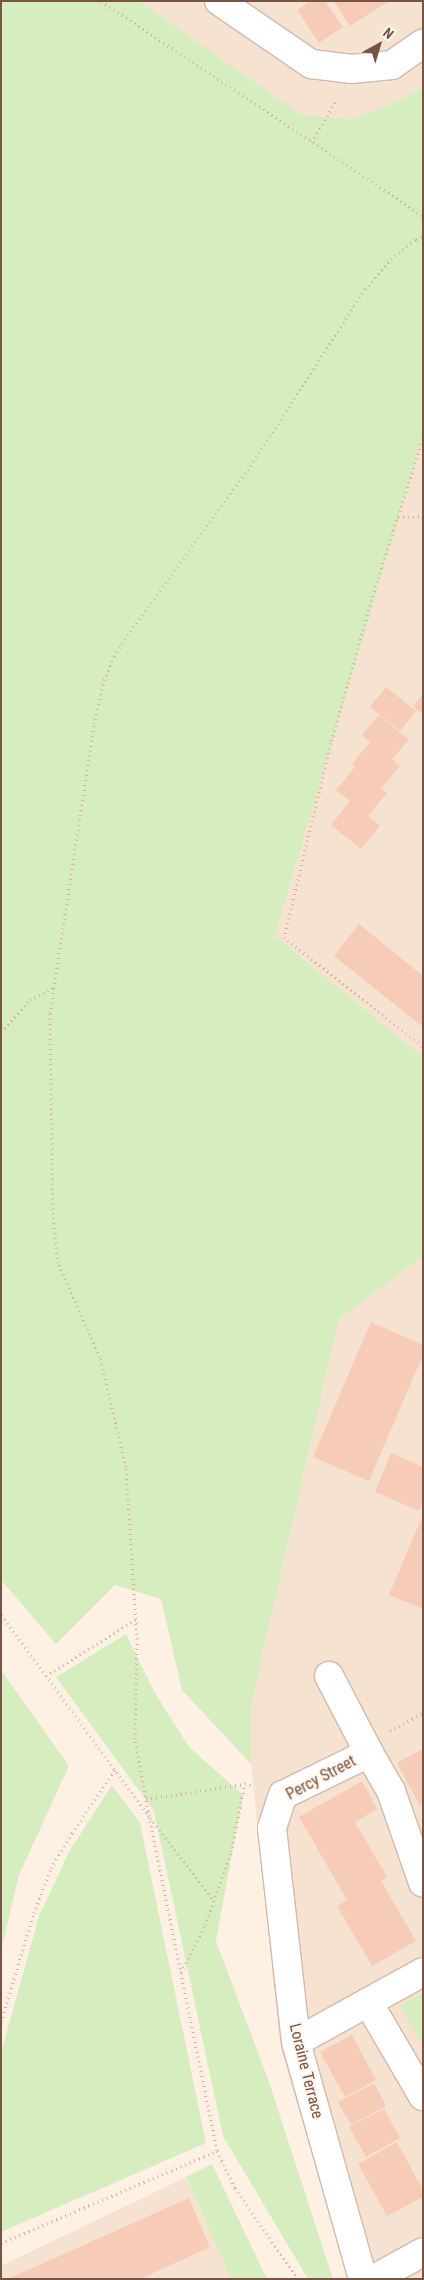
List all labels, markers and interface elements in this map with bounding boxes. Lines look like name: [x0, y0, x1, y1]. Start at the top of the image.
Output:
north arrow: [354, 20, 404, 70]
text: N: [380, 24, 397, 42]
street label: Percy Street: [283, 1752, 359, 1804]
street label: Loraine Terrace: [285, 2021, 327, 2121]

